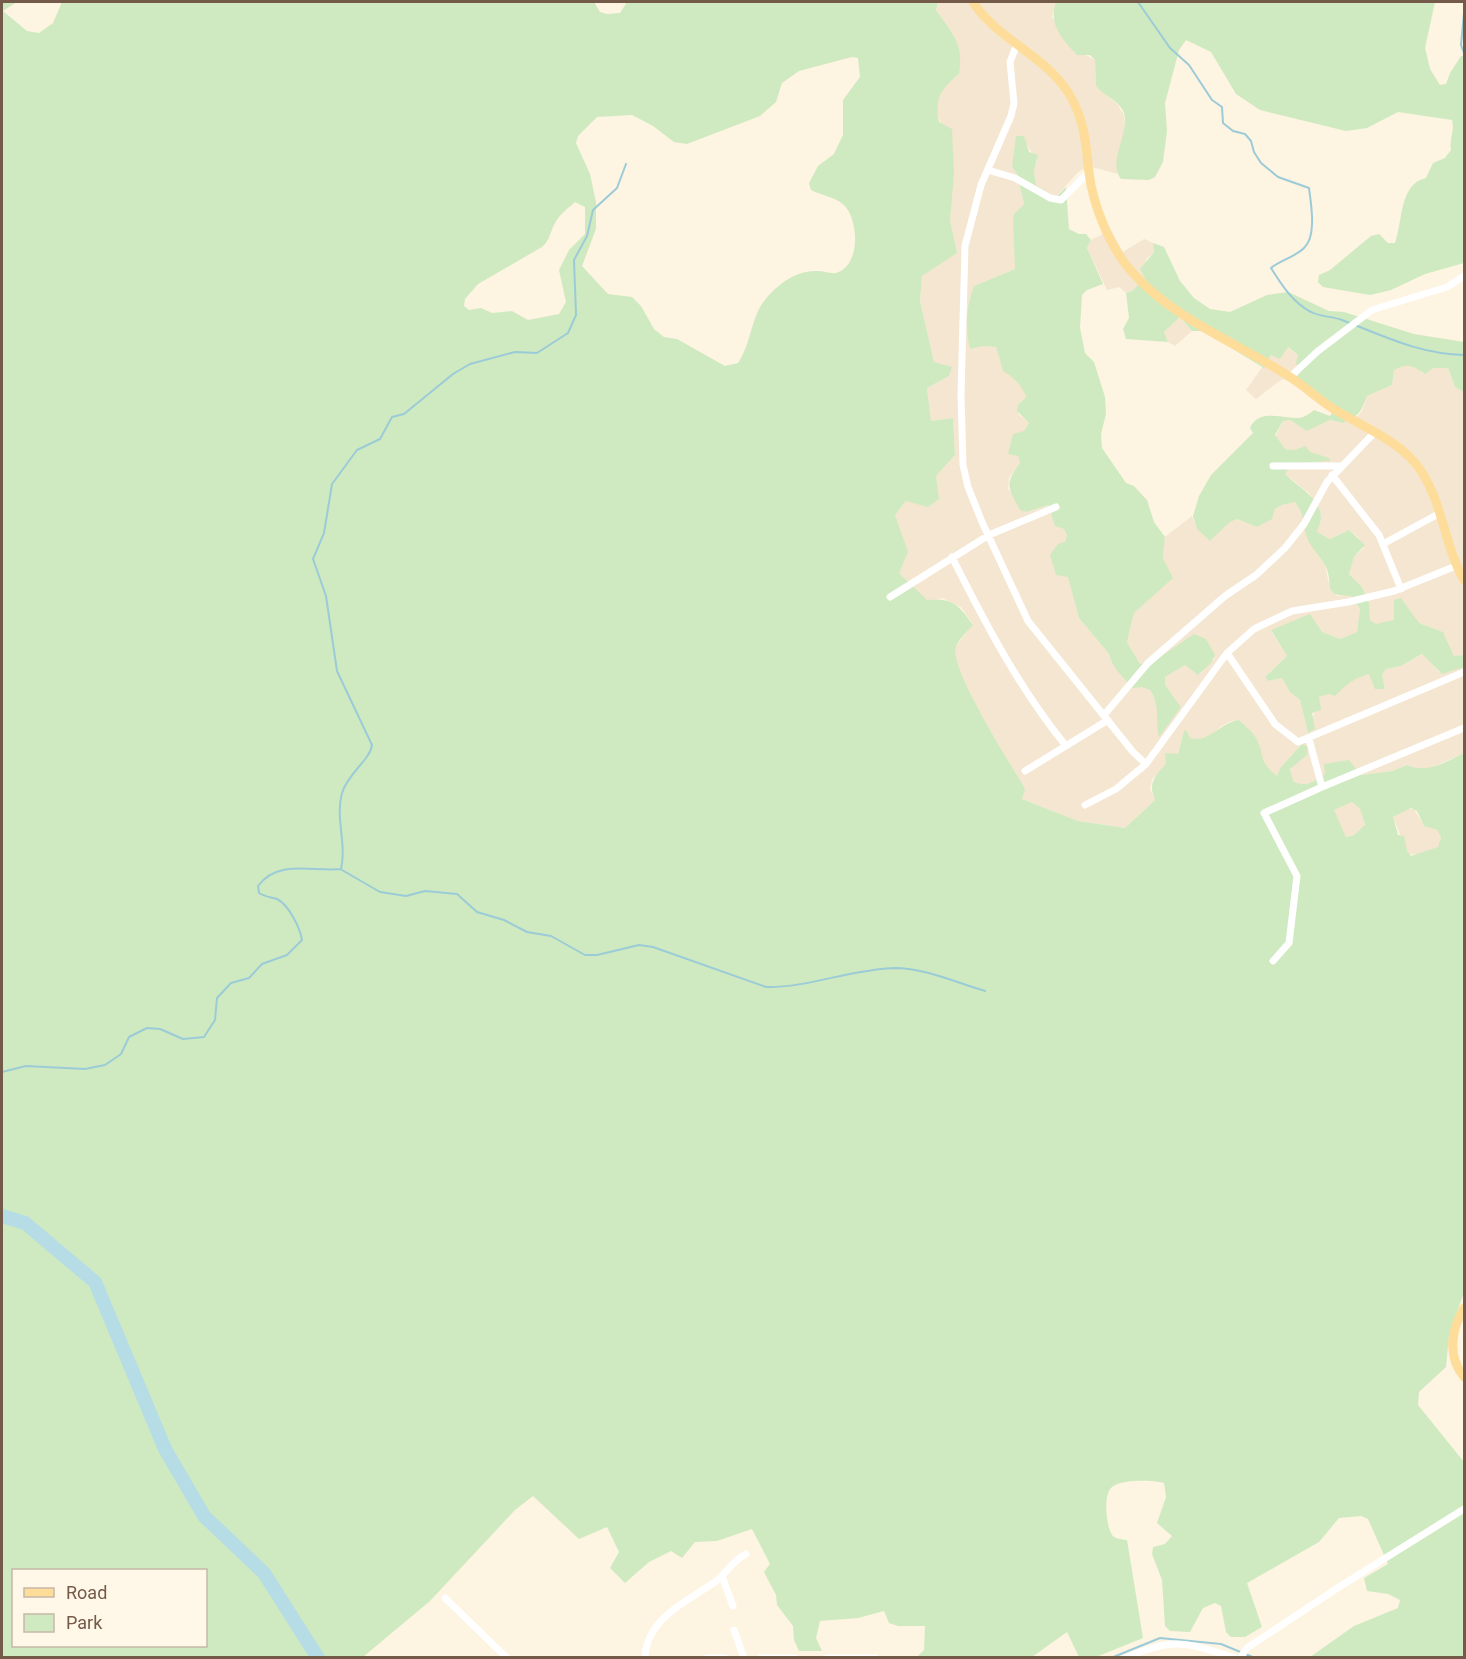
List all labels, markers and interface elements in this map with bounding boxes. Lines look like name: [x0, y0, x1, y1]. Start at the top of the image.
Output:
legend: [12, 1569, 207, 1647]
text: Road: [66, 1582, 107, 1603]
text: Park: [66, 1612, 103, 1633]

